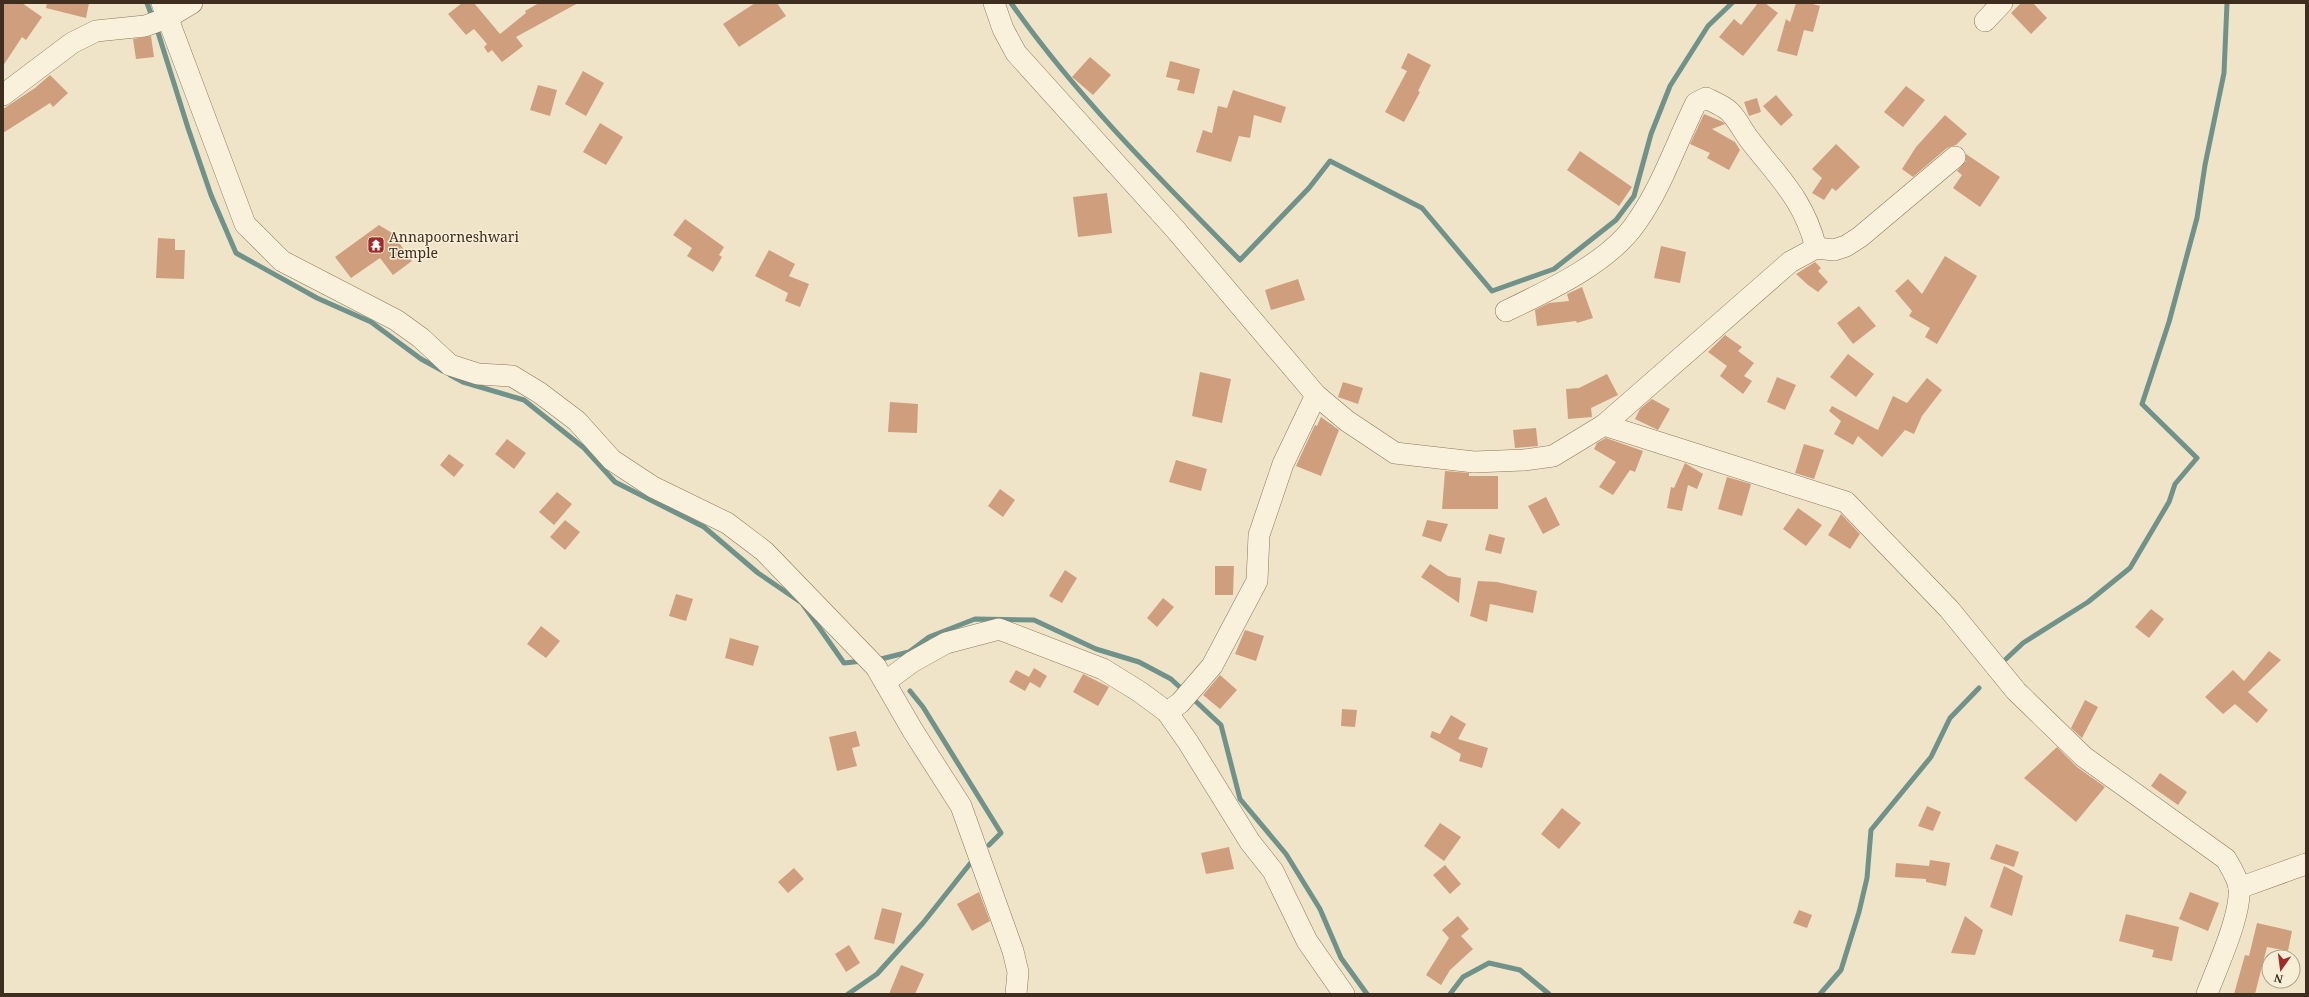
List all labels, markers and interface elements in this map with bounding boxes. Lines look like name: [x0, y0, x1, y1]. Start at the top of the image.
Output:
place label: Annapoorneshwari Temple: [389, 227, 519, 262]
temple icon: Annapoorneshwari Temple: [366, 235, 386, 255]
north arrow: [2261, 949, 2301, 989]
text: N: [2272, 971, 2284, 988]

